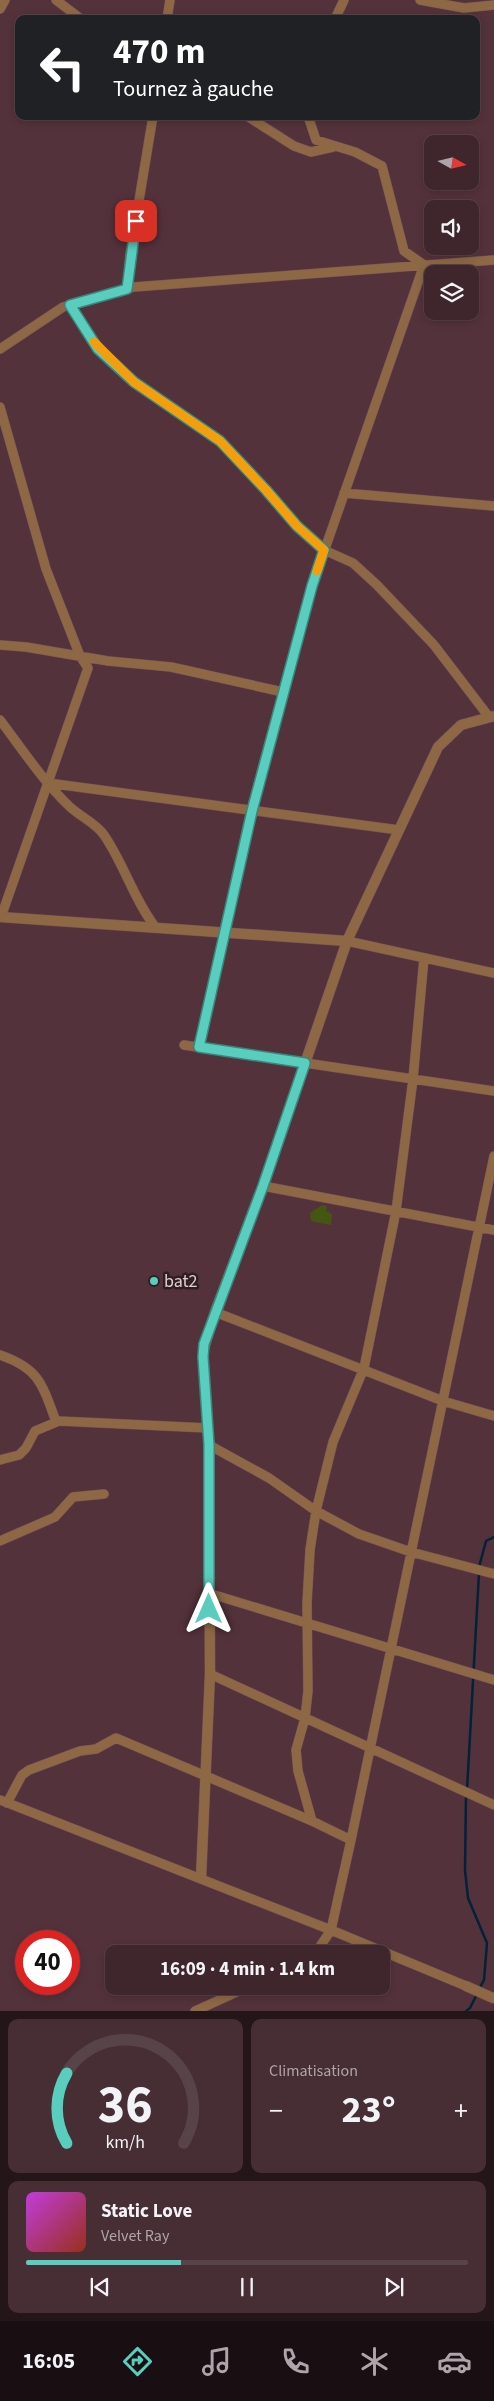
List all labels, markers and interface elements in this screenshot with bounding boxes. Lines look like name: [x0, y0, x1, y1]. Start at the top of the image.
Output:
text: 470 m: [113, 27, 205, 77]
icon: left: [30, 35, 95, 100]
text: Tournez à gauche: [113, 73, 274, 105]
north arrow: [424, 135, 479, 190]
map controls: [424, 135, 479, 320]
pin: [115, 200, 157, 242]
button: sound: [424, 200, 479, 255]
icon: arrive: [122, 207, 150, 235]
button: layers: [424, 265, 479, 320]
place label: bat2: [164, 1269, 198, 1294]
marker: bat2: [148, 1275, 160, 1287]
position arrow: [182, 1582, 234, 1634]
speed limit sign: 40: [15, 1930, 80, 1995]
text: 16:09 · 4 min · 1.4 km: [160, 1956, 335, 1983]
text: Climatisation: [269, 2060, 358, 2082]
text: 36: [98, 2069, 153, 2143]
text: 23°: [342, 2083, 396, 2137]
text: −: [269, 2091, 283, 2131]
text: +: [454, 2091, 468, 2131]
text: km/h: [106, 2130, 145, 2155]
text: Static Love: [101, 2198, 192, 2225]
text: Velvet Ray: [101, 2225, 169, 2247]
icon: previous: [86, 2273, 114, 2301]
icon: pause: [233, 2273, 261, 2301]
icon: next: [380, 2273, 408, 2301]
icon: directions: [120, 2344, 155, 2379]
icon: music: [199, 2344, 234, 2379]
icon: phone: [278, 2344, 313, 2379]
icon: climate: [357, 2344, 392, 2379]
icon: car: [437, 2344, 472, 2379]
text: 16:05: [22, 2345, 75, 2377]

